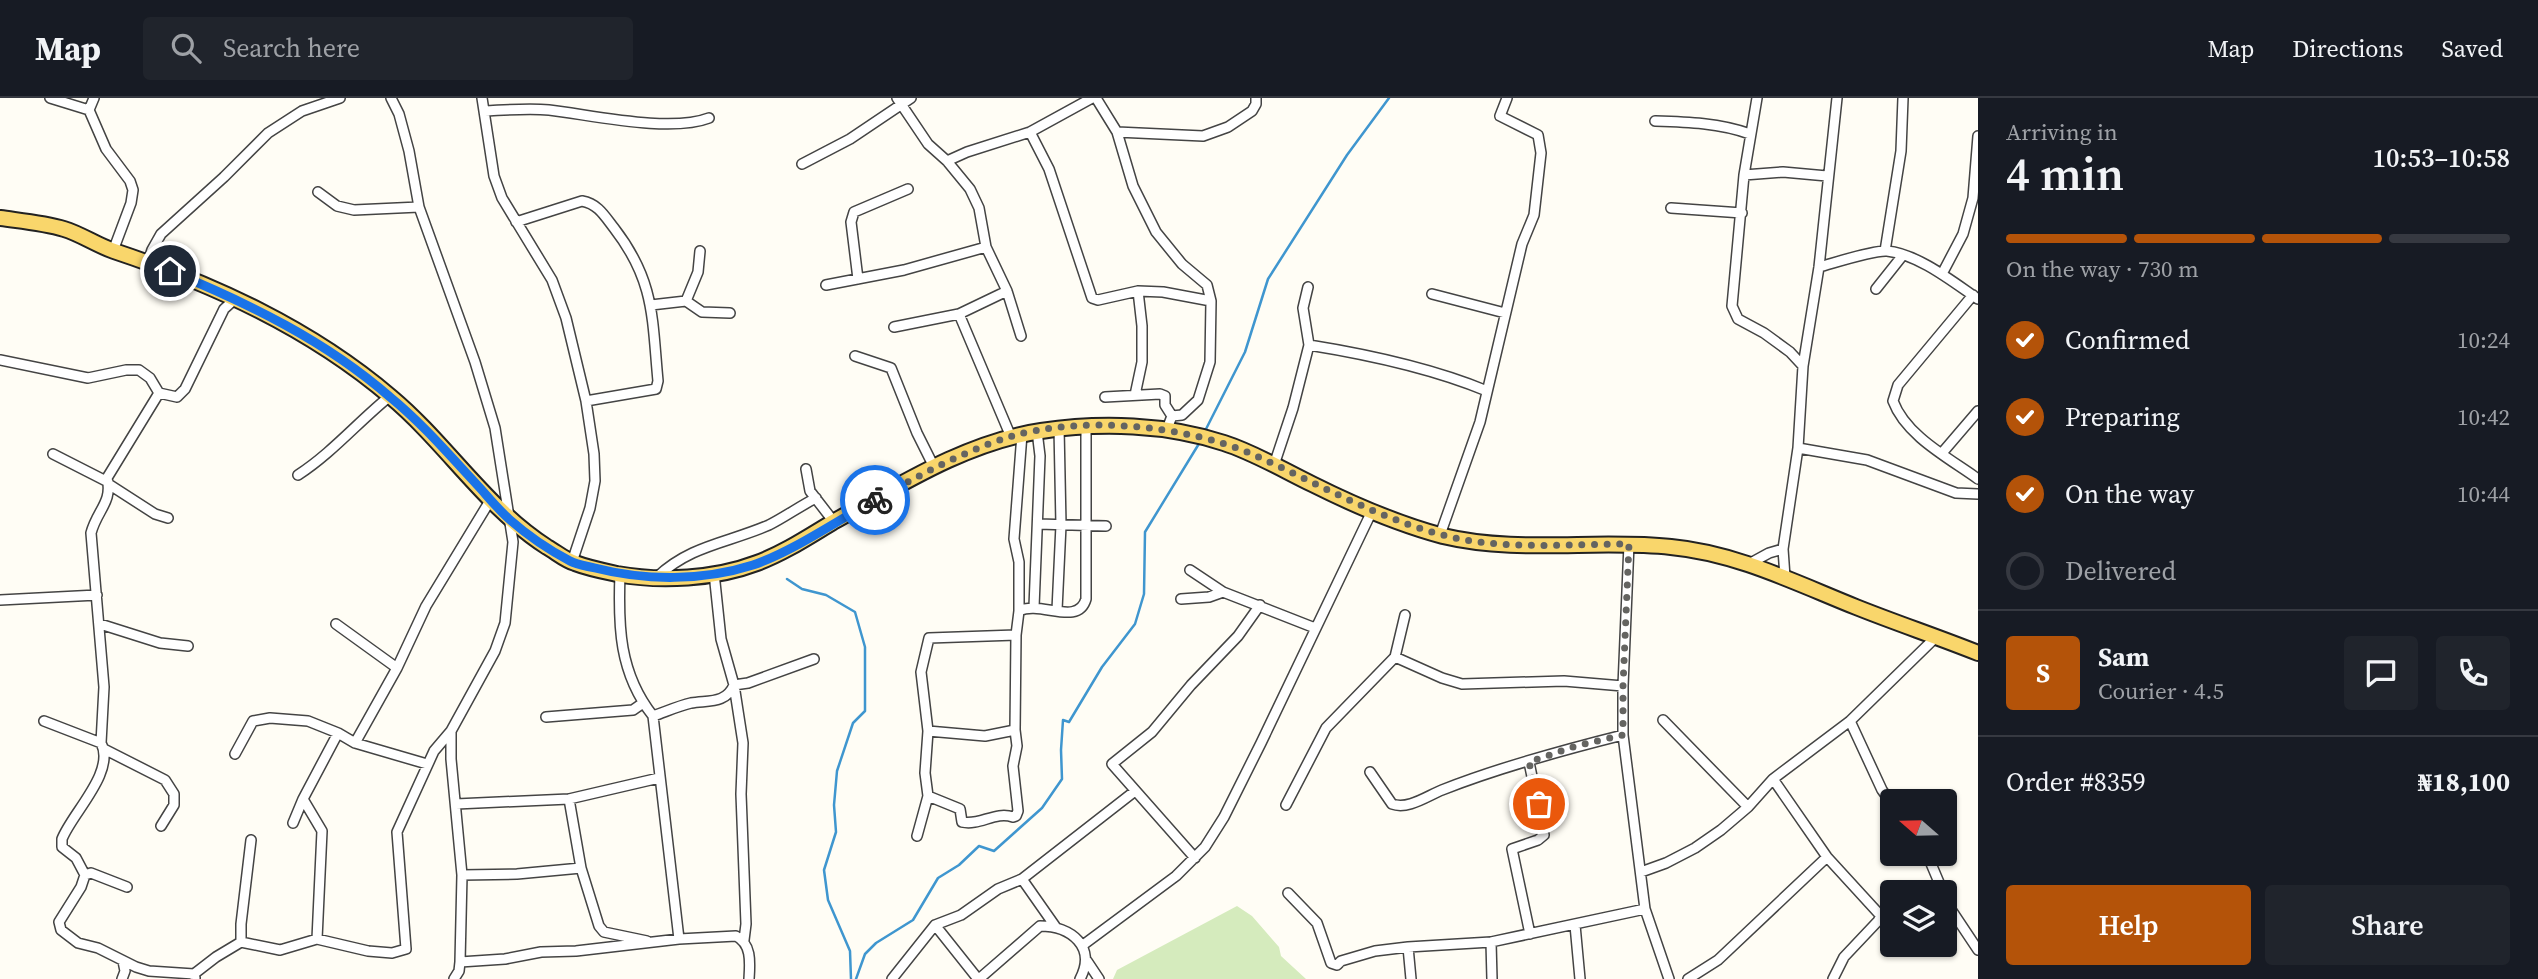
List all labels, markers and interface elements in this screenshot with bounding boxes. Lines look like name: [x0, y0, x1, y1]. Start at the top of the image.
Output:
search box: [143, 17, 633, 80]
text: Map: [35, 26, 101, 71]
icon: search: [167, 29, 205, 67]
text: Search here: [223, 30, 360, 66]
text: Map: [2207, 32, 2254, 65]
text: Directions: [2292, 32, 2403, 65]
text: Saved: [2441, 32, 2503, 65]
text: Arriving in: [2006, 116, 2118, 148]
text: 10:53–10:58: [2373, 140, 2510, 176]
text: 4 min: [2006, 142, 2124, 205]
pin: [140, 241, 200, 301]
icon: home: [151, 252, 189, 290]
text: On the way · 730 m: [2006, 253, 2199, 285]
icon: check: [2006, 321, 2044, 359]
text: Confirmed: [2065, 322, 2190, 358]
text: 10:24: [2457, 324, 2510, 356]
icon: check: [2006, 398, 2044, 436]
text: Preparing: [2065, 399, 2180, 435]
text: 10:42: [2457, 401, 2510, 433]
courier: [840, 465, 910, 535]
icon: check: [2006, 475, 2044, 513]
text: On the way: [2065, 476, 2194, 512]
text: 10:44: [2457, 478, 2510, 510]
icon: bike: [856, 481, 894, 519]
text: Delivered: [2065, 553, 2176, 589]
button: chat: [2344, 636, 2418, 710]
button: phone: [2436, 636, 2510, 710]
text: Sam: [2098, 639, 2149, 675]
text: S: [2036, 655, 2050, 691]
text: Courier · 4.5: [2098, 675, 2224, 707]
text: Order #8359: [2006, 764, 2146, 800]
text: ₦18,100: [2418, 764, 2510, 800]
pin: [1509, 774, 1569, 834]
icon: bag: [1520, 785, 1558, 823]
north arrow: [1880, 789, 1956, 866]
map controls: [1880, 789, 1957, 957]
button: layers: [1880, 880, 1957, 957]
button: Help: [2006, 885, 2251, 965]
button: Share: [2265, 885, 2510, 965]

